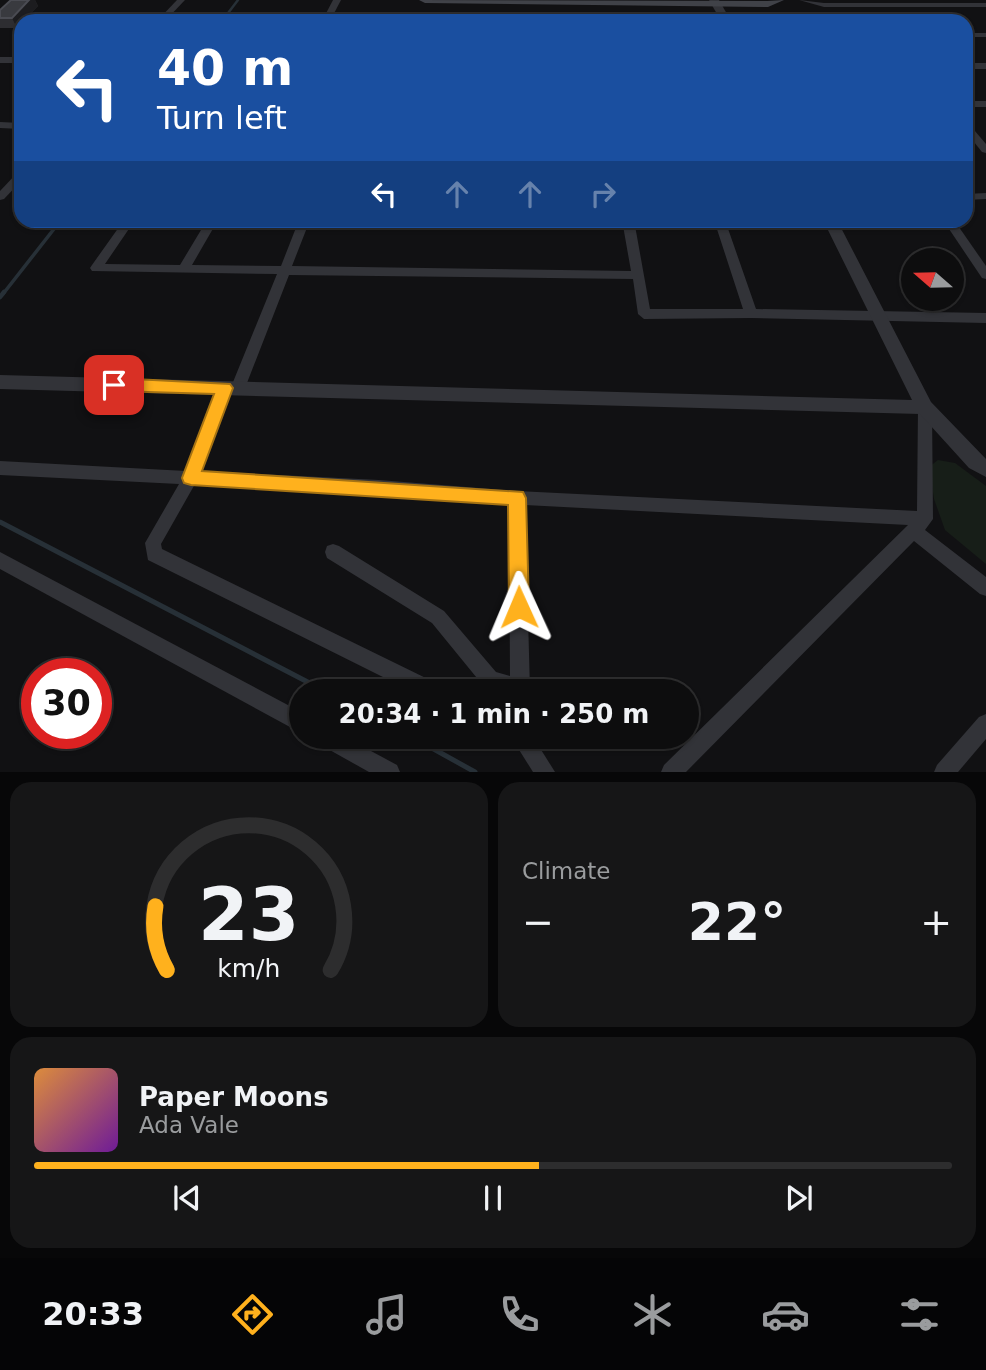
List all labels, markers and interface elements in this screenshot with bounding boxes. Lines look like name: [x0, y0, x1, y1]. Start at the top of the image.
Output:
text: 40 m: [157, 40, 293, 97]
icon: left: [42, 42, 133, 133]
text: Turn left: [157, 99, 287, 137]
icon: left: [365, 175, 403, 213]
icon: ahead: [438, 175, 476, 213]
icon: ahead: [511, 175, 549, 213]
icon: right: [584, 175, 622, 213]
north arrow: [901, 248, 964, 312]
map controls: [901, 248, 964, 311]
pin: [84, 355, 144, 415]
icon: arrive: [95, 366, 133, 404]
position arrow: [482, 570, 556, 644]
speed limit sign: 30: [21, 658, 112, 749]
text: 20:34 · 1 min · 250 m: [339, 699, 649, 729]
text: Climate: [522, 858, 611, 884]
text: 23: [198, 873, 300, 958]
text: 22°: [688, 892, 786, 952]
text: −: [522, 900, 554, 944]
text: +: [920, 900, 952, 944]
text: km/h: [217, 954, 281, 983]
text: Paper Moons: [139, 1082, 329, 1112]
text: Ada Vale: [139, 1112, 239, 1138]
icon: previous: [168, 1179, 206, 1217]
icon: pause: [474, 1179, 512, 1217]
icon: next: [780, 1179, 818, 1217]
icon: directions: [228, 1290, 277, 1339]
icon: music: [362, 1290, 411, 1339]
icon: phone: [495, 1290, 544, 1339]
icon: climate: [628, 1290, 677, 1339]
icon: car: [761, 1290, 810, 1339]
icon: filters: [895, 1290, 944, 1339]
text: 20:33: [42, 1295, 144, 1333]

